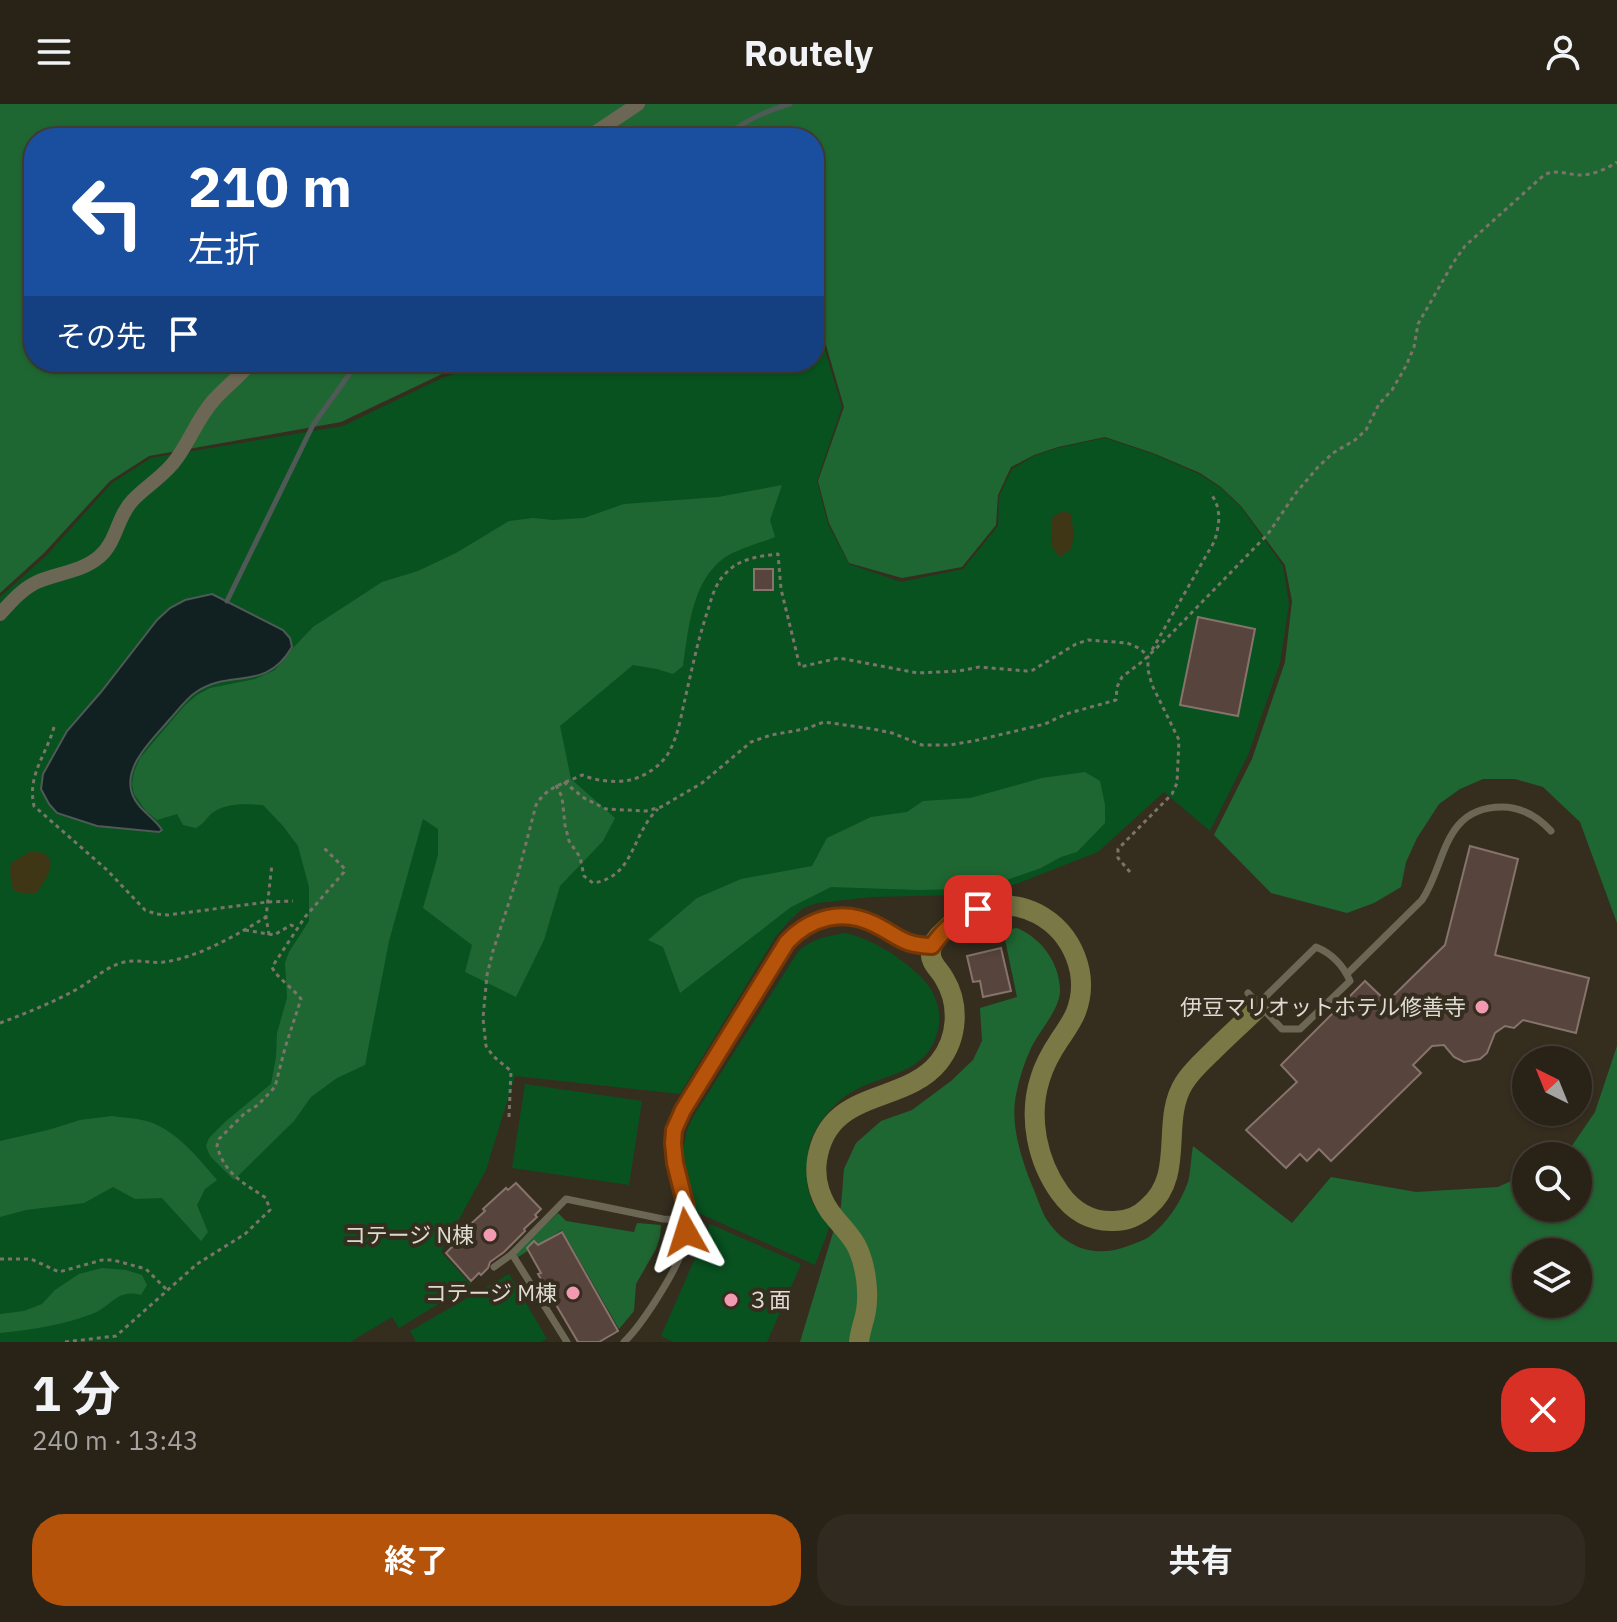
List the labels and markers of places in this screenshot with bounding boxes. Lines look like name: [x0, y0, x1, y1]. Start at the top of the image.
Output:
pin: [944, 875, 1012, 943]
place label: 伊豆マリオットホテル修善寺: [1180, 992, 1466, 1021]
marker: 伊豆マリオットホテル修善寺: [1473, 998, 1491, 1016]
place label: コテージ N棟: [344, 1220, 474, 1249]
marker: コテージ N棟: [481, 1226, 499, 1244]
place label: コテージ M棟: [424, 1278, 557, 1307]
marker: コテージ M棟: [564, 1284, 582, 1302]
place label: ３面: [747, 1285, 791, 1314]
marker: ３面: [722, 1291, 740, 1309]

